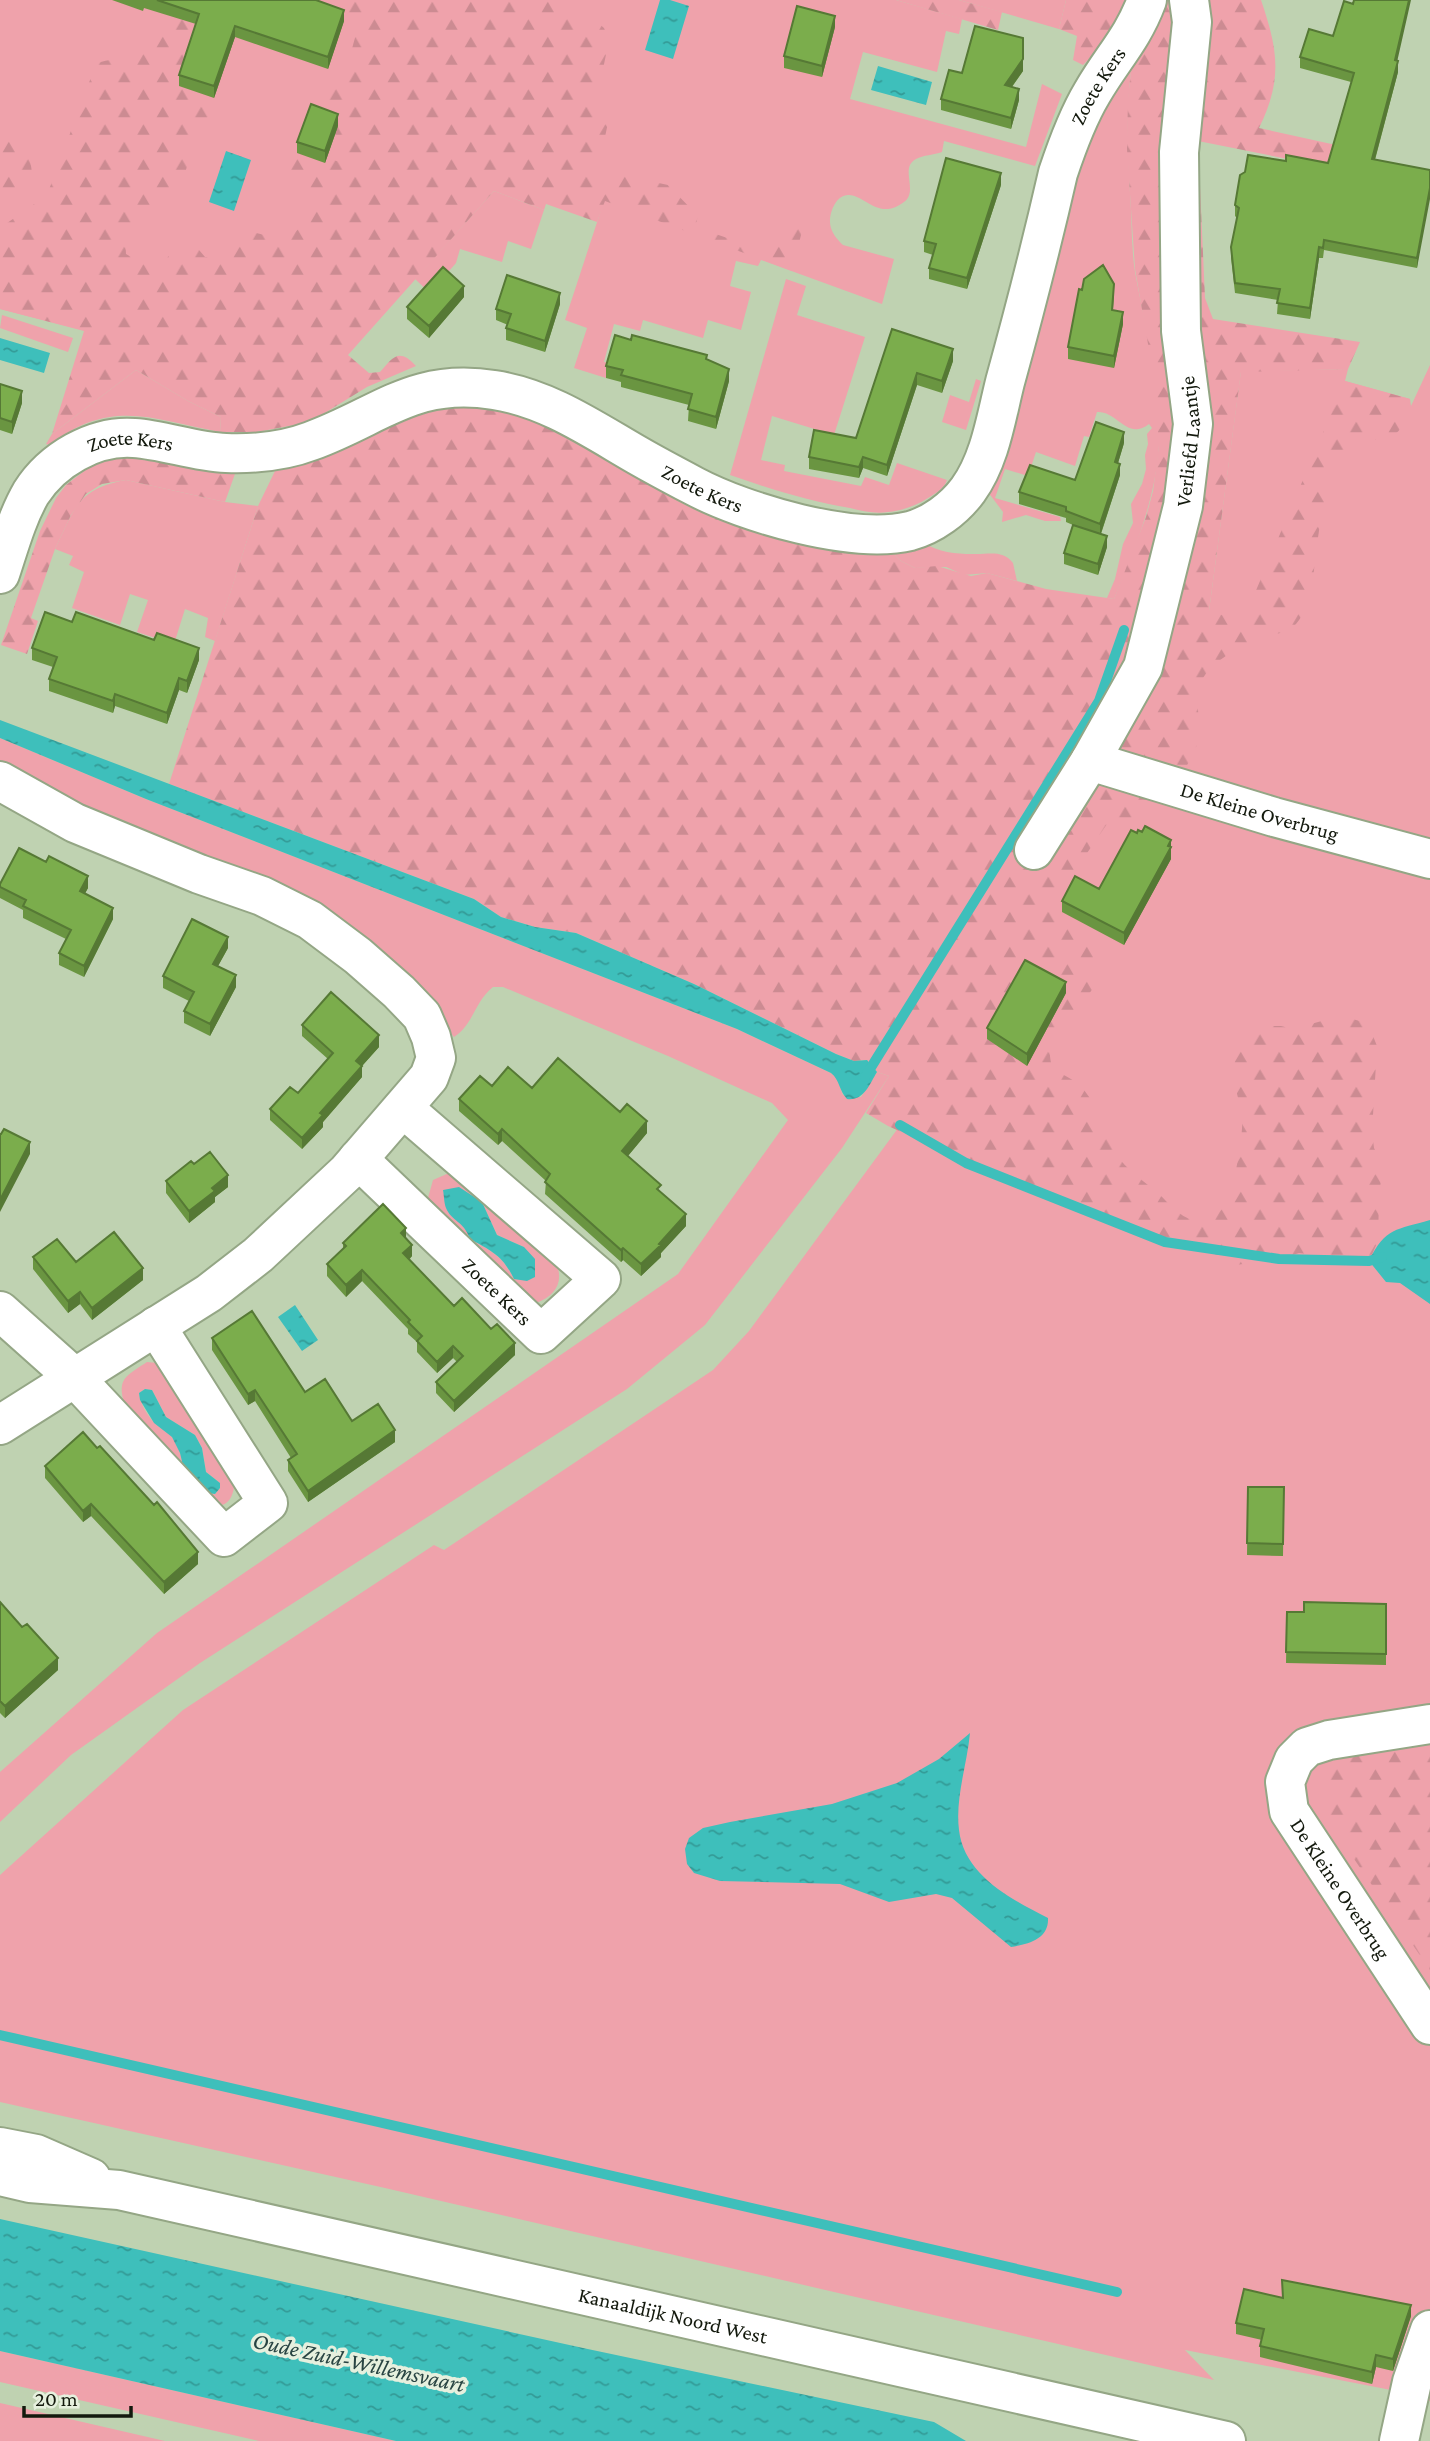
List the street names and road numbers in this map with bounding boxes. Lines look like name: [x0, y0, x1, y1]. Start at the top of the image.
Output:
street label: Zoete Kers: [1065, 42, 1131, 129]
street label: Verliefd Laantje: [1171, 375, 1205, 508]
street label: Zoete Kers: [83, 426, 176, 457]
street label: Zoete Kers: [657, 459, 746, 518]
street label: De Kleine Overbrug: [1178, 777, 1341, 846]
street label: Zoete Kers: [457, 1253, 537, 1331]
street label: De Kleine Overbrug: [1285, 1814, 1395, 1964]
street label: Kanaaldijk Noord West: [576, 2283, 771, 2349]

